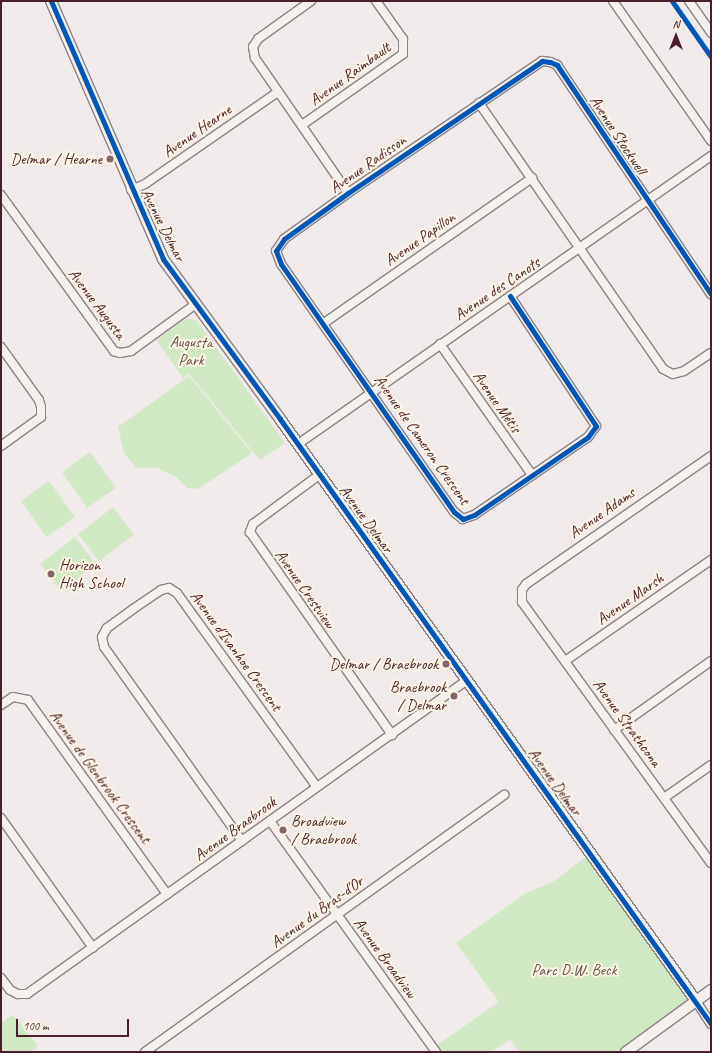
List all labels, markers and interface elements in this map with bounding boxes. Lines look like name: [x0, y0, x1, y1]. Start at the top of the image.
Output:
north arrow: [656, 16, 696, 56]
text: N: [673, 17, 679, 31]
street label: Avenue Raimbault: [306, 38, 394, 110]
street label: Avenue Stockwell: [585, 92, 651, 178]
street label: Avenue Hearne: [159, 100, 235, 162]
street label: Avenue Radisson: [326, 131, 410, 197]
place label: Delmar / Hearne: [11, 149, 102, 169]
marker: Delmar / Hearne: [105, 154, 115, 164]
street label: Avenue Delmar: [136, 185, 190, 265]
street label: Avenue Papillon: [381, 208, 459, 270]
street label: Avenue des Canots: [450, 253, 544, 325]
street label: Avenue Augusta: [64, 265, 130, 343]
park label: Augusta Park: [170, 332, 212, 370]
street label: Avenue Métis: [469, 367, 525, 437]
street label: Avenue de Cameron Crescent: [370, 371, 474, 509]
street label: Avenue Delmar: [335, 481, 397, 557]
street label: Avenue Adams: [565, 483, 639, 543]
street label: Avenue Crestview: [271, 546, 339, 632]
place label: Horizon High School: [59, 555, 122, 593]
marker: Horizon High School: [46, 569, 56, 579]
street label: Avenue Marsh: [593, 569, 667, 629]
street label: Avenue d'Ivanhoe Crescent: [186, 587, 286, 715]
place label: Delmar / Braebrook: [329, 654, 438, 674]
marker: Delmar / Braebrook: [441, 659, 451, 669]
street label: Avenue Strathcona: [589, 675, 665, 771]
place label: Braebrook / Delmar: [390, 677, 446, 715]
marker: Braebrook / Delmar: [449, 691, 459, 701]
street label: Avenue de Glenbrook Crescent: [45, 706, 155, 848]
street label: Avenue Delmar: [524, 744, 586, 820]
street label: Avenue Braebrook: [190, 793, 280, 865]
place label: Broadview / Braebrook: [291, 811, 356, 849]
marker: Broadview / Braebrook: [278, 825, 288, 835]
street label: Avenue du Bras-d'Or: [267, 872, 367, 952]
street label: Avenue Broadview: [349, 914, 421, 1002]
park label: Parc D.W. Beck: [531, 960, 617, 980]
scale bar: [18, 1011, 131, 1037]
text: 100 m: [23, 1018, 49, 1034]

